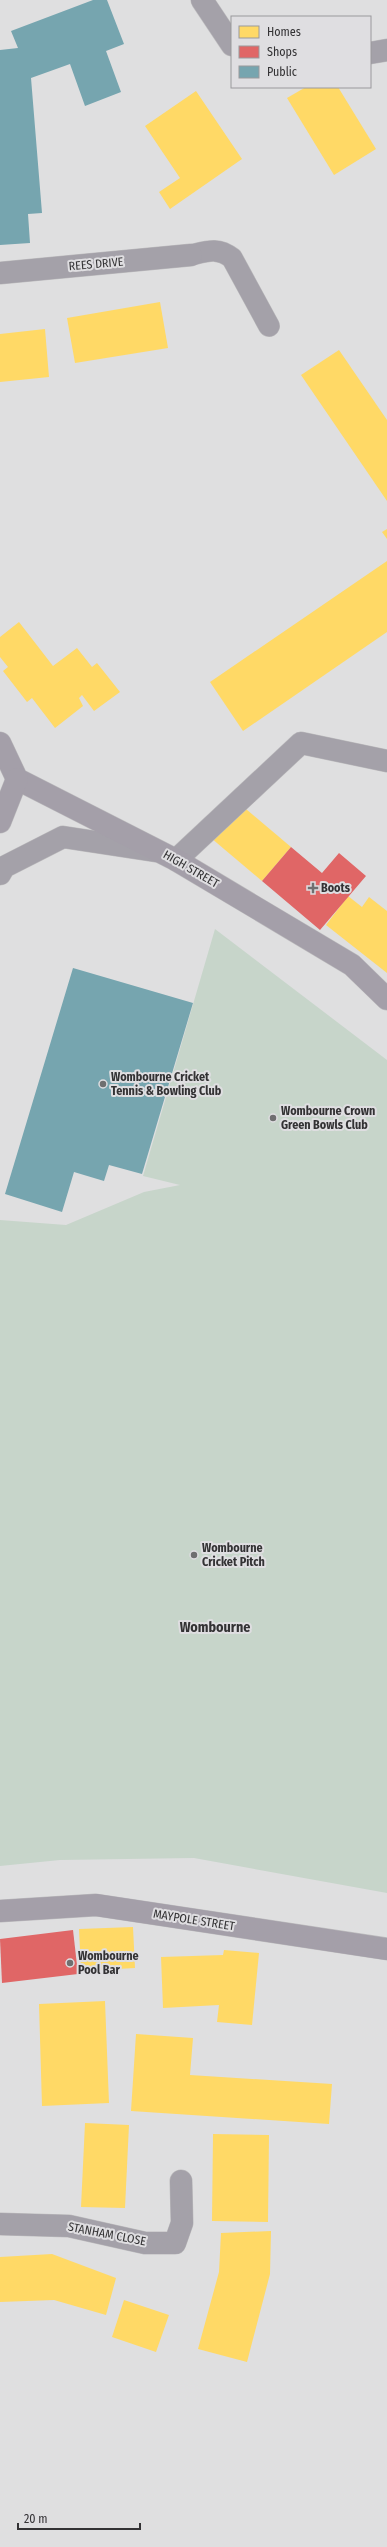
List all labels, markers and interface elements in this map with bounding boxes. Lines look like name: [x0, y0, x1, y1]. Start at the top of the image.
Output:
legend: [231, 16, 371, 88]
text: Homes: [267, 25, 301, 39]
text: Shops: [267, 45, 297, 59]
text: Public: [267, 65, 297, 79]
street label: REES DRIVE: [68, 255, 124, 273]
street label: HIGH STREET: [161, 847, 222, 891]
place label: Boots: [321, 881, 351, 895]
marker: Boots: [308, 883, 318, 893]
place label: Wombourne Cricket Tennis & Bowling Club: [111, 1070, 222, 1098]
marker: Wombourne Cricket Tennis & Bowling Club: [98, 1079, 108, 1089]
place label: Wombourne Crown Green Bowls Club: [281, 1104, 375, 1132]
marker: Wombourne Crown Green Bowls Club: [268, 1113, 278, 1123]
place label: Wombourne Cricket Pitch: [202, 1541, 265, 1569]
marker: Wombourne Cricket Pitch: [189, 1550, 199, 1560]
district label: Wombourne: [180, 1619, 250, 1636]
street label: MAYPOLE STREET: [152, 1907, 236, 1933]
place label: Wombourne Pool Bar: [78, 1949, 139, 1977]
marker: Wombourne Pool Bar: [65, 1958, 75, 1968]
street label: STANHAM CLOSE: [67, 2220, 148, 2248]
scale bar: [18, 2505, 140, 2531]
text: 20 m: [24, 2512, 48, 2526]

